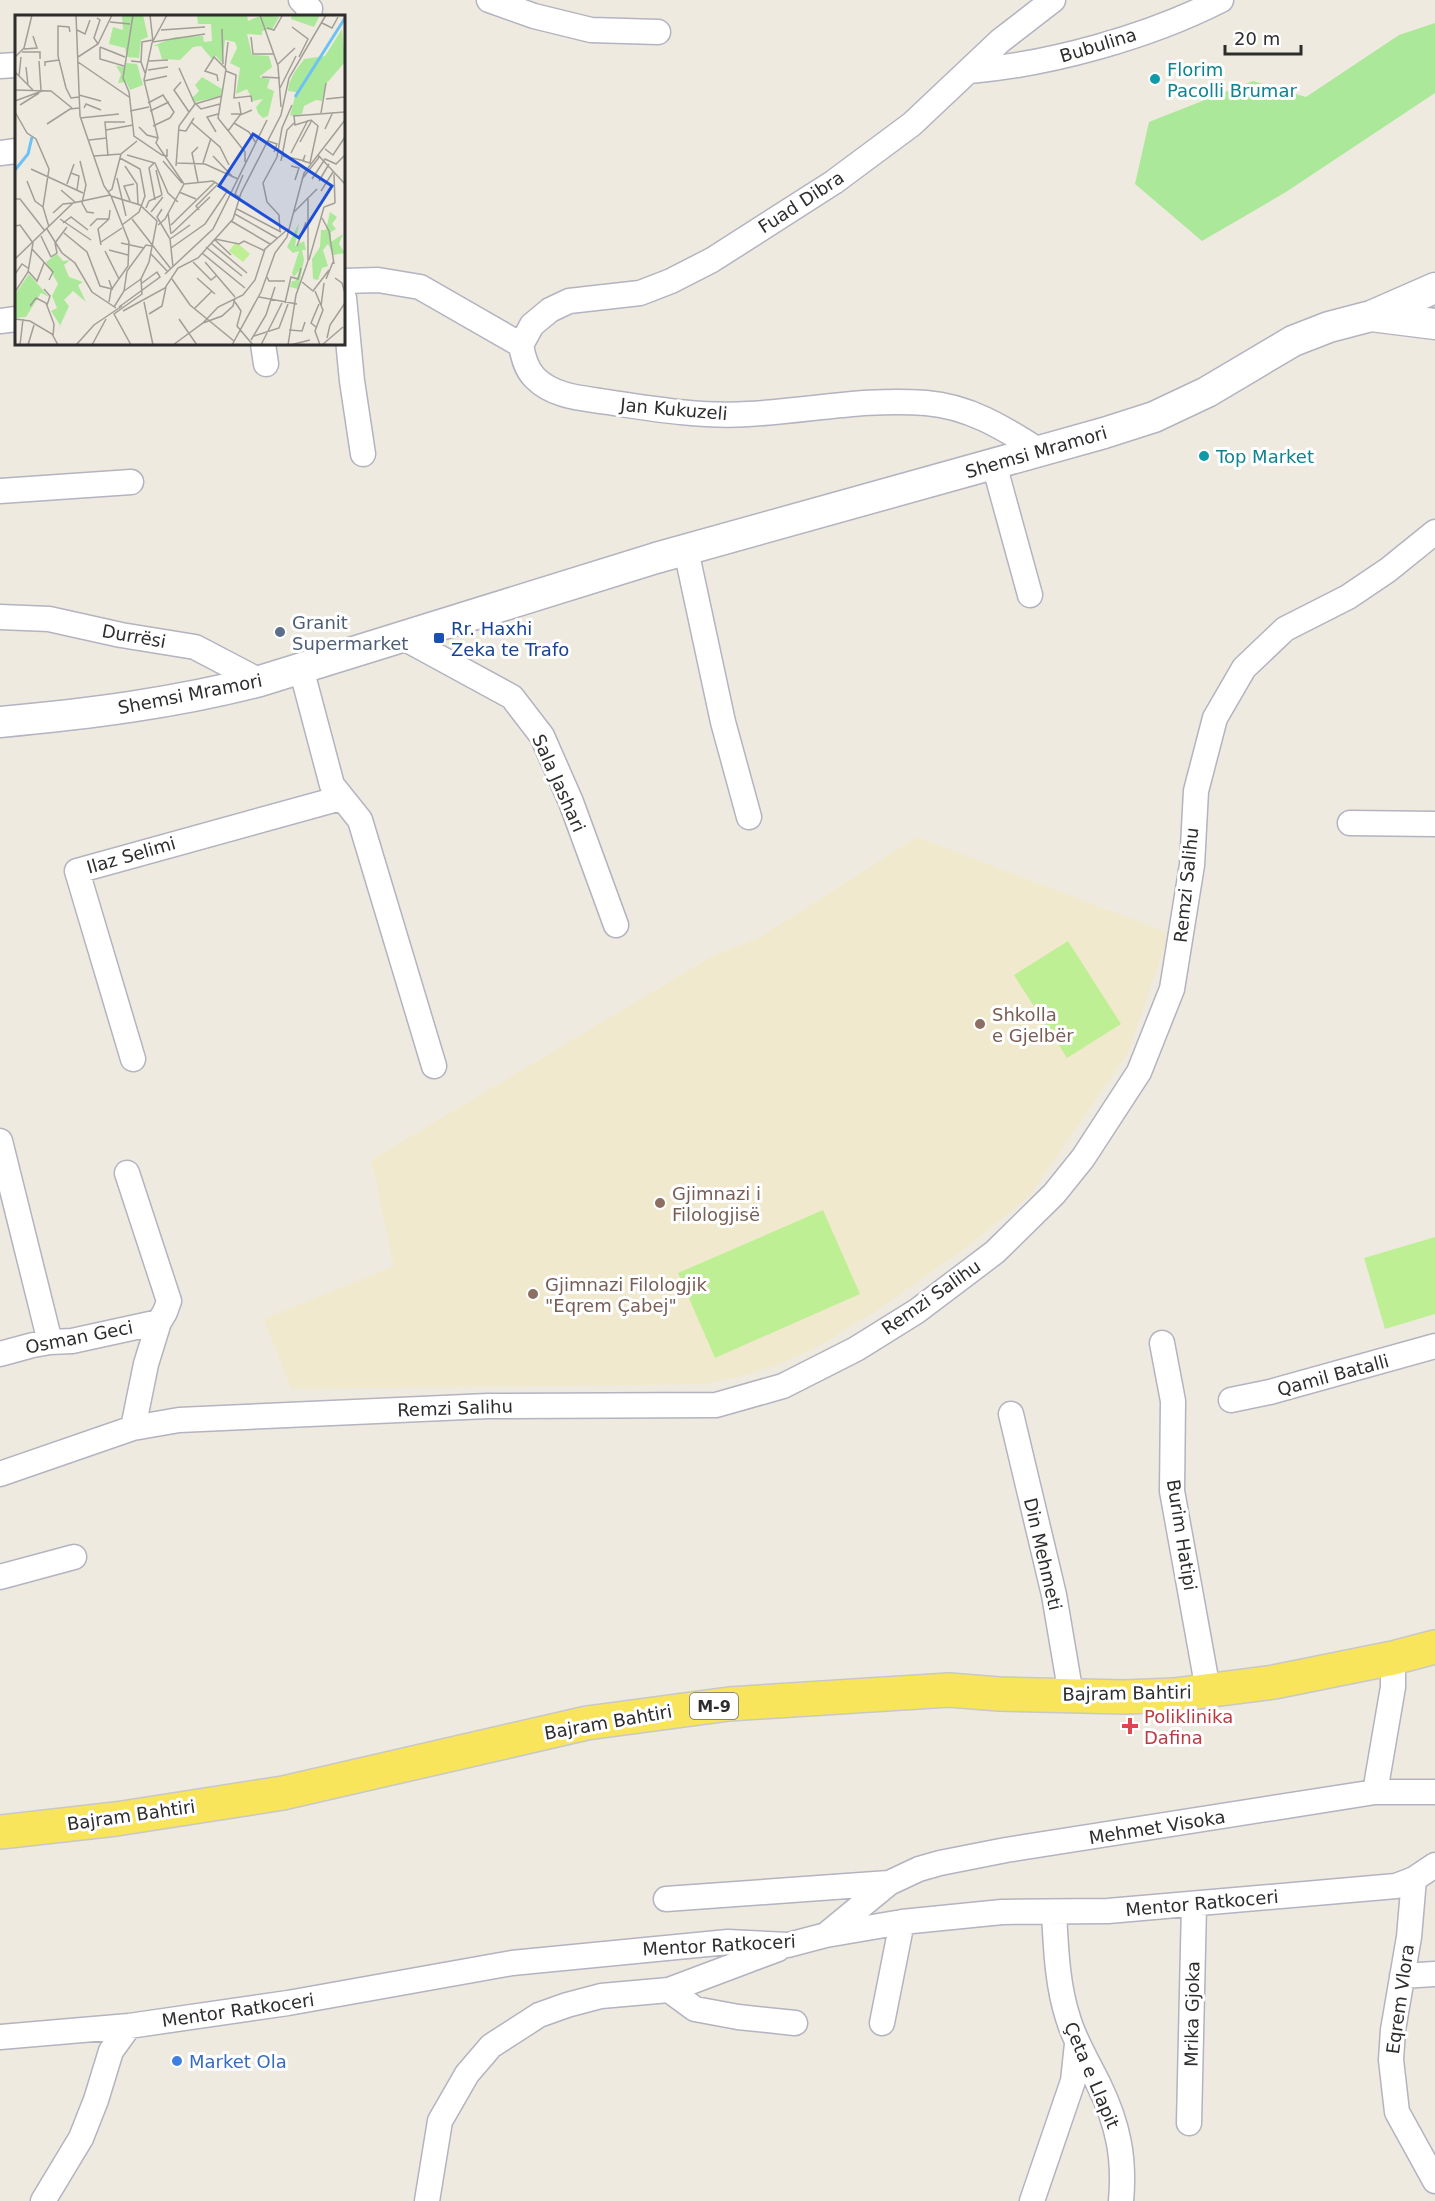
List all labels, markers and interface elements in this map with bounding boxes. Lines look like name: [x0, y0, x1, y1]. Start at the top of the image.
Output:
inset map: [15, 15, 345, 345]
scale bar: [1225, 18, 1302, 56]
street label: Bubulina: [1057, 23, 1139, 67]
text: 20 m: [1234, 28, 1280, 49]
place label: Florim Pacolli Brumar: [1167, 59, 1297, 101]
marker: Florim Pacolli Brumar: [1148, 72, 1162, 86]
street label: Fuad Dibra: [754, 167, 848, 237]
street label: Jan Kukuzeli: [618, 394, 729, 424]
street label: Shemsi Mramori: [963, 422, 1109, 482]
place label: Top Market: [1215, 446, 1314, 467]
marker: Top Market: [1197, 449, 1211, 463]
place label: Granit Supermarket: [292, 612, 408, 654]
place label: Rr. Haxhi Zeka te Trafo: [451, 618, 569, 660]
street label: Durrësi: [100, 620, 168, 652]
marker: Granit Supermarket: [273, 625, 287, 639]
marker: Rr. Haxhi Zeka te Trafo: [432, 631, 446, 645]
street label: Shemsi Mramori: [116, 670, 264, 718]
street label: Sala Jashari: [528, 731, 590, 835]
street label: Remzi Salihu: [1170, 826, 1202, 944]
street label: Ilaz Selimi: [84, 832, 178, 878]
place label: Shkolla e Gjelbër: [992, 1004, 1074, 1046]
marker: Shkolla e Gjelbër: [973, 1017, 987, 1031]
place label: Gjimnazi i Filologjisë: [672, 1183, 761, 1225]
marker: Gjimnazi i Filologjisë: [653, 1196, 667, 1210]
street label: Remzi Salihu: [878, 1255, 984, 1339]
place label: Gjimnazi Filologjik "Eqrem Çabej": [545, 1274, 708, 1316]
marker: Gjimnazi Filologjik "Eqrem Çabej": [526, 1287, 540, 1301]
street label: Osman Geci: [23, 1316, 135, 1358]
street label: Qamil Batalli: [1275, 1350, 1391, 1400]
street label: Remzi Salihu: [397, 1395, 513, 1421]
street label: Burim Hatipi: [1163, 1478, 1201, 1592]
street label: Din Mehmeti: [1020, 1496, 1066, 1612]
street label: Bajram Bahtiri: [1062, 1681, 1192, 1705]
road number: M-9: [690, 1693, 738, 1719]
street label: Bajram Bahtiri: [542, 1700, 674, 1744]
place label: Poliklinika Dafina: [1144, 1706, 1233, 1748]
marker: Poliklinika Dafina: [1121, 1717, 1139, 1735]
street label: Bajram Bahtiri: [66, 1796, 196, 1834]
street label: Mehmet Visoka: [1087, 1806, 1227, 1848]
street label: Mentor Ratkoceri: [1125, 1886, 1279, 1920]
street label: Mentor Ratkoceri: [642, 1930, 796, 1960]
street label: Eqrem Vlora: [1382, 1943, 1418, 2055]
street label: Mrika Gjoka: [1181, 1961, 1203, 2067]
street label: Mentor Ratkoceri: [160, 1989, 316, 2031]
street label: Çeta e Llapit: [1060, 2019, 1124, 2131]
place label: Market Ola: [189, 2051, 287, 2072]
marker: Market Ola: [170, 2054, 184, 2068]

